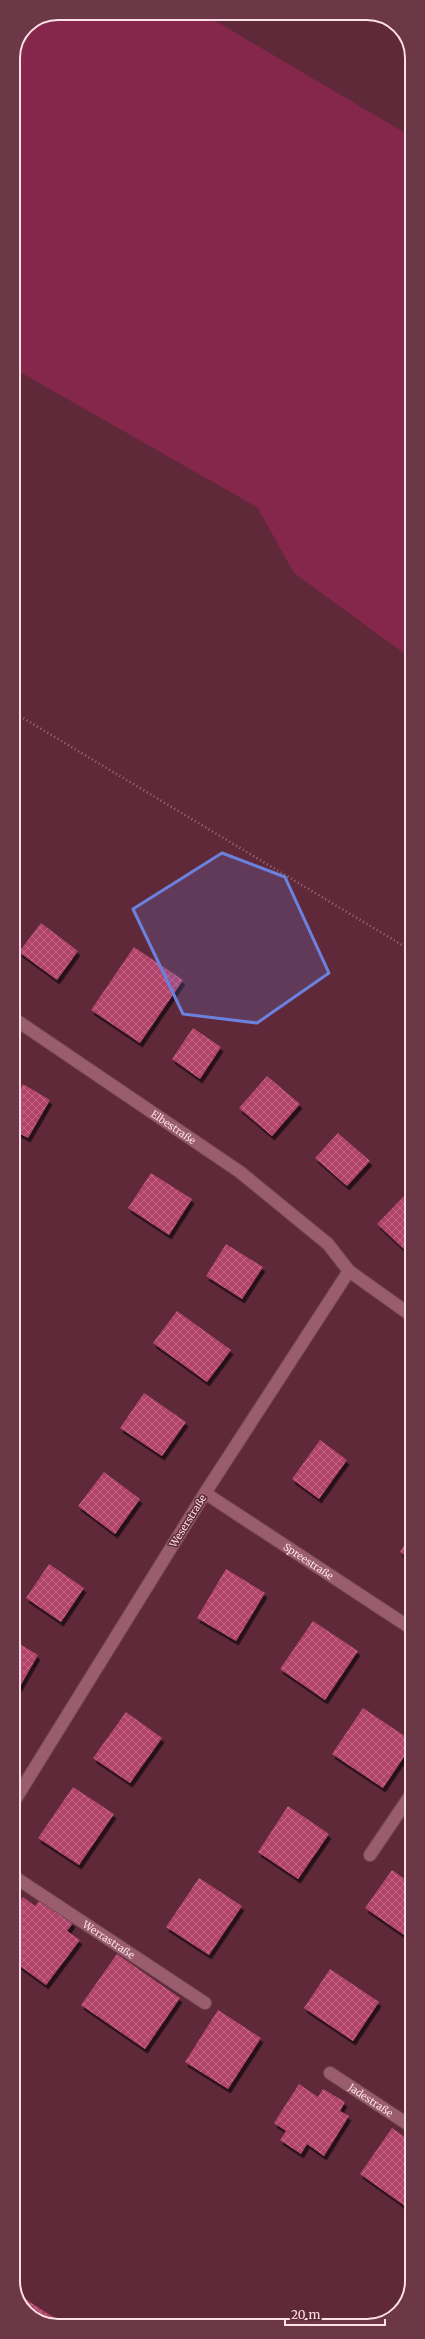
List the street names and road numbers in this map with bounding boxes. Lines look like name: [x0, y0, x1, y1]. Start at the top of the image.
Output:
street label: Elbestraße: [149, 1107, 199, 1147]
street label: Weserstraße: [166, 1492, 209, 1551]
street label: Spreestraße: [281, 1540, 336, 1582]
street label: Werrastraße: [80, 1917, 137, 1961]
street label: Jadestraße: [345, 2080, 396, 2119]

